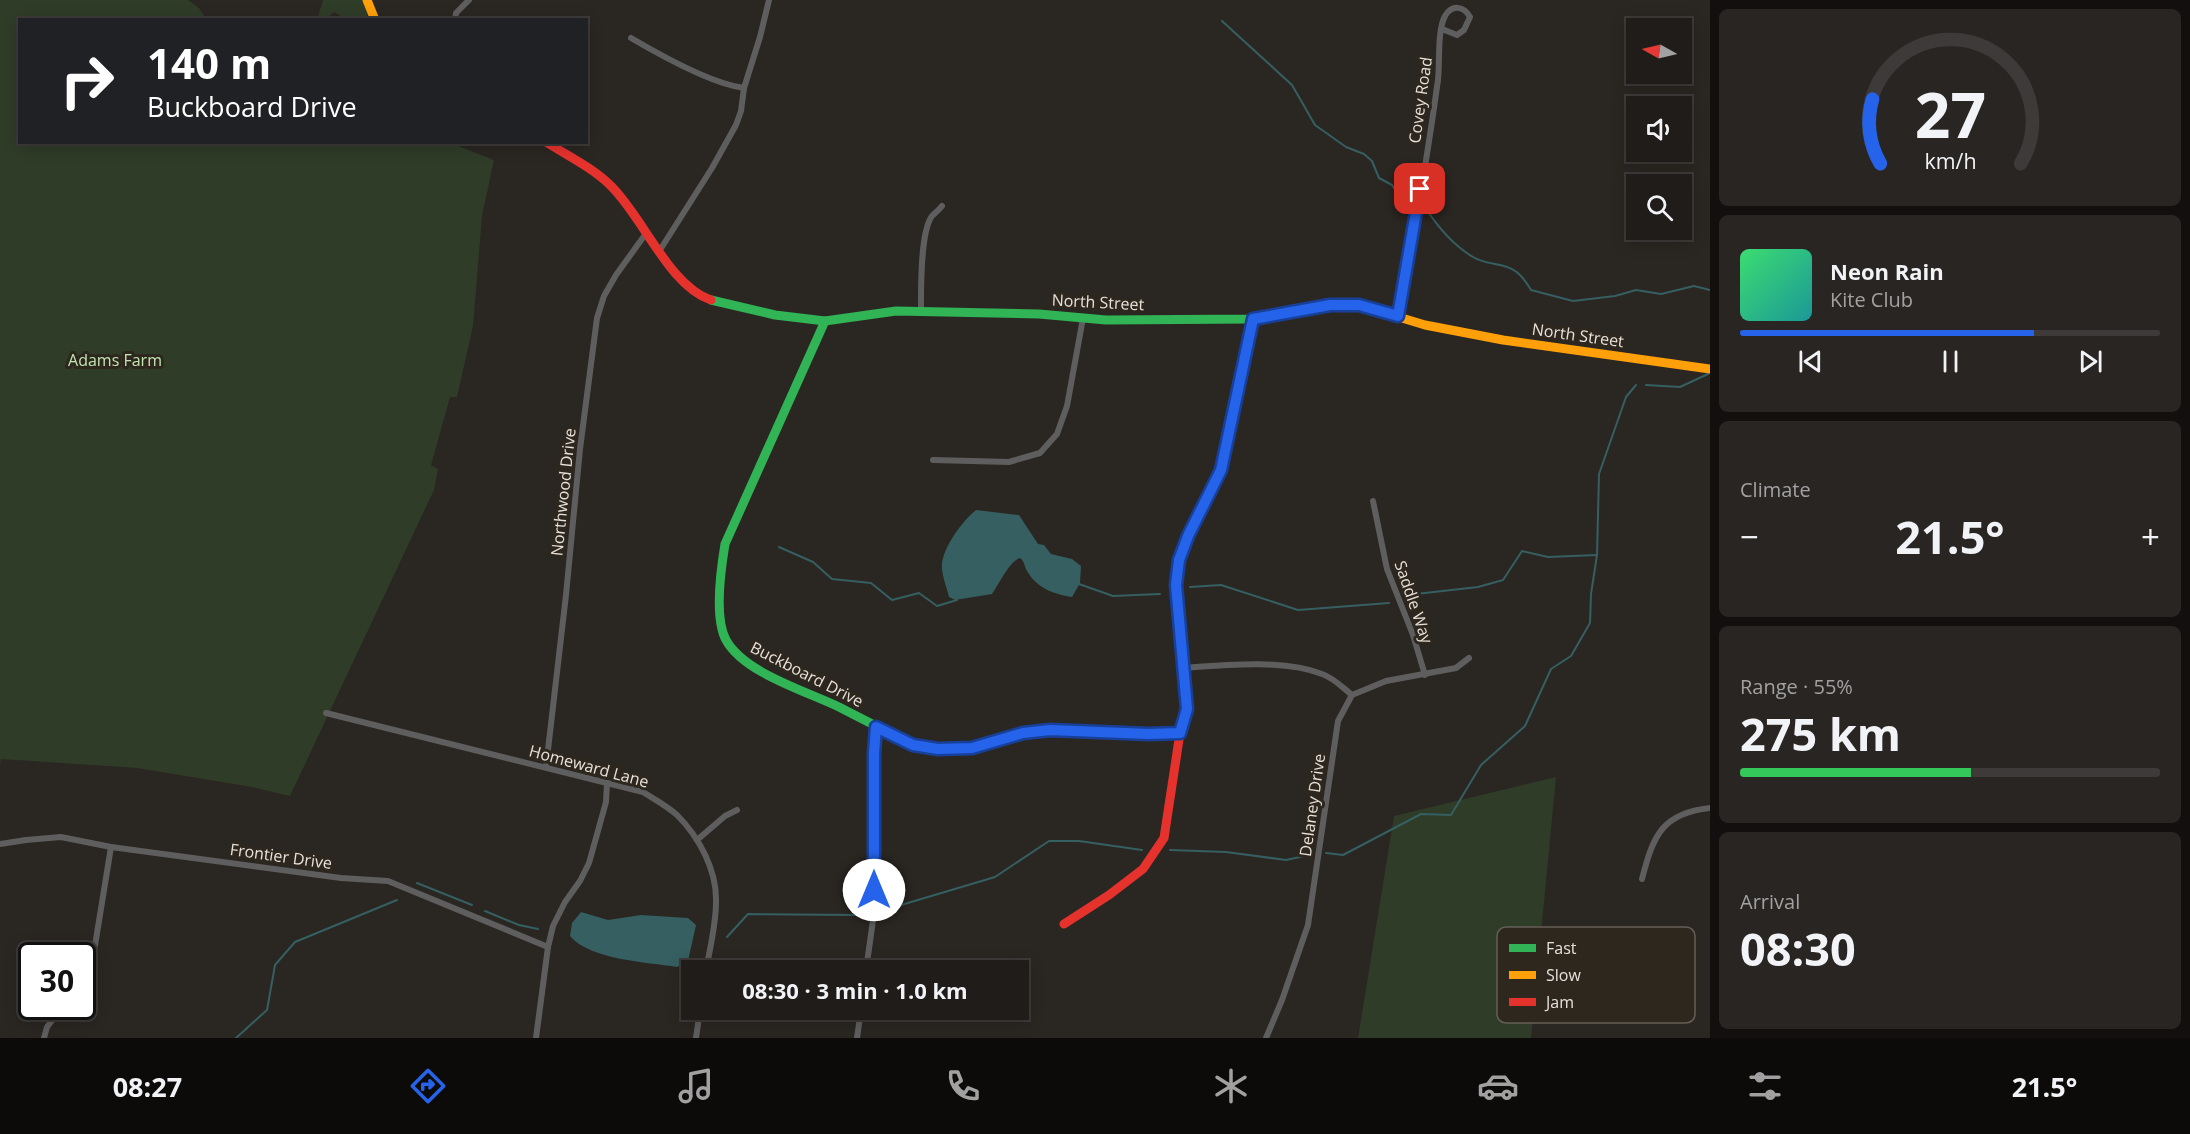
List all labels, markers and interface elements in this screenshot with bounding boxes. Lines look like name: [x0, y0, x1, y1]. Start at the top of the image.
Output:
north arrow: [1626, 18, 1692, 84]
map controls: [1626, 18, 1692, 240]
text: 140 m: [147, 34, 271, 91]
icon: right: [48, 42, 126, 120]
street label: Covey Road: [1403, 55, 1437, 145]
text: 27: [1914, 72, 1986, 157]
text: Buckboard Drive: [147, 88, 357, 125]
button: sound: [1626, 96, 1692, 162]
text: km/h: [1924, 147, 1976, 176]
pin: [1394, 163, 1445, 214]
icon: arrive: [1403, 172, 1436, 205]
button: search: [1626, 174, 1692, 240]
text: Neon Rain: [1830, 256, 1944, 286]
text: Kite Club: [1830, 286, 1913, 313]
street label: North Street: [1051, 289, 1145, 315]
street label: North Street: [1531, 318, 1626, 352]
icon: previous: [1794, 345, 1827, 378]
icon: pause: [1934, 345, 1967, 378]
icon: next: [2074, 345, 2107, 378]
park label: Adams Farm: [68, 349, 162, 371]
street label: Northwood Drive: [545, 427, 581, 557]
text: Climate: [1740, 476, 1811, 503]
text: 21.5°: [1895, 506, 2005, 567]
text: −: [1740, 514, 1759, 559]
text: +: [2141, 514, 2160, 559]
street label: Saddle Way: [1390, 558, 1439, 647]
street label: Buckboard Drive: [747, 636, 867, 712]
text: Range · 55%: [1740, 673, 1853, 700]
text: 275 km: [1740, 703, 1901, 764]
street label: Homeward Lane: [527, 739, 651, 793]
street label: Delaney Drive: [1294, 752, 1330, 858]
street label: Frontier Drive: [229, 838, 333, 874]
position arrow: [842, 858, 906, 922]
text: Arrival: [1740, 888, 1800, 915]
text: 08:30: [1740, 918, 1856, 979]
legend: [1497, 927, 1695, 1023]
text: Fast: [1546, 937, 1577, 959]
speed limit sign: 30: [18, 942, 96, 1020]
text: Slow: [1546, 964, 1581, 986]
text: 08:30 · 3 min · 1.0 km: [742, 975, 968, 1005]
text: Jam: [1544, 991, 1574, 1013]
icon: directions: [407, 1065, 449, 1107]
icon: music: [675, 1065, 717, 1107]
icon: phone: [942, 1065, 984, 1107]
icon: climate: [1210, 1065, 1252, 1107]
icon: car: [1477, 1065, 1519, 1107]
icon: filters: [1744, 1065, 1786, 1107]
text: 08:27: [113, 1068, 182, 1105]
text: 21.5°: [2012, 1068, 2077, 1105]

